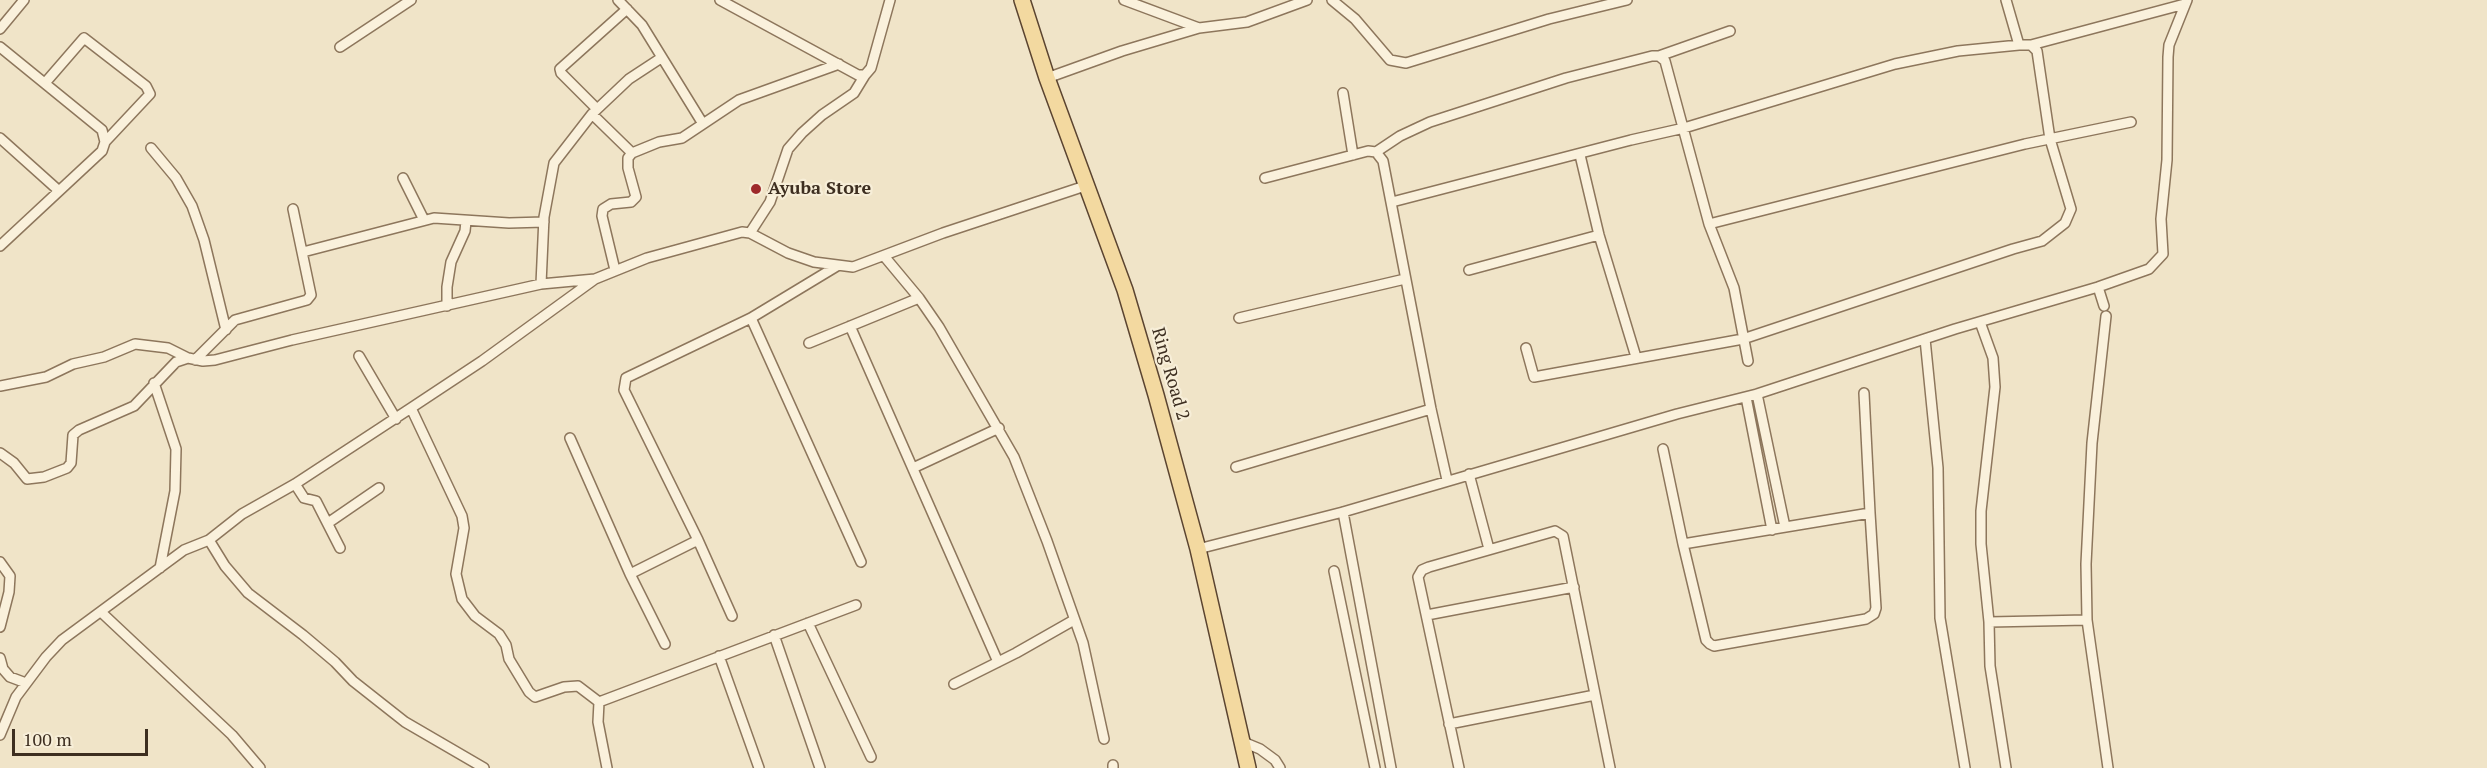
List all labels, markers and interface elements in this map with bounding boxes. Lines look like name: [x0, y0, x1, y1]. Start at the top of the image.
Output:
place label: Ayuba Store: [768, 178, 871, 200]
marker: Ayuba Store: [749, 182, 763, 196]
street label: Ring Road 2: [1146, 325, 1194, 423]
scale bar: [15, 717, 152, 755]
text: 100 m: [23, 727, 72, 751]

